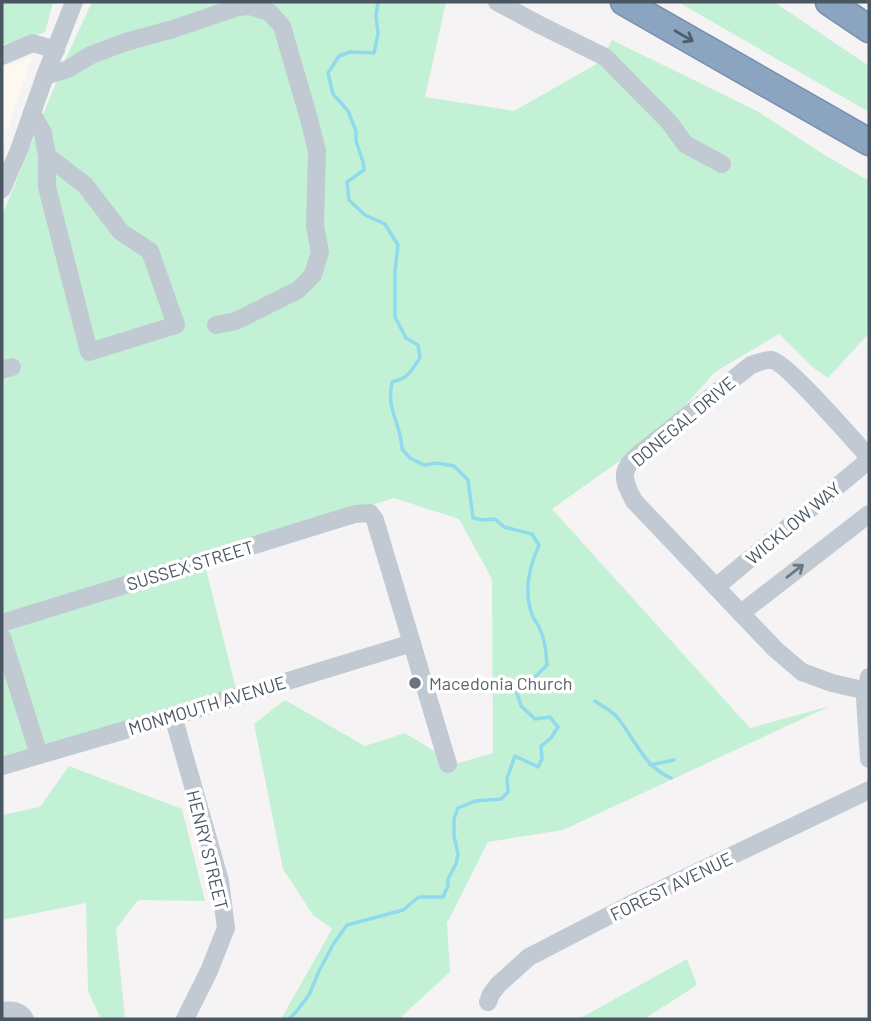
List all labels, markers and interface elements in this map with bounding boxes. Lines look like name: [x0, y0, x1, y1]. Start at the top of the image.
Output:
one-way arrow: [673, 29, 693, 43]
street label: DONEGAL DRIVE: [627, 371, 739, 471]
street label: WICKLOW WAY: [741, 477, 845, 569]
street label: SUSSEX STREET: [124, 535, 256, 595]
one-way arrow: [785, 564, 804, 579]
street label: MONMOUTH AVENUE: [126, 671, 288, 739]
place label: Macedonia Church: [429, 672, 573, 694]
marker: Macedonia Church: [407, 675, 423, 691]
street label: HENRY STREET: [182, 788, 234, 912]
street label: FOREST AVENUE: [606, 847, 736, 925]

